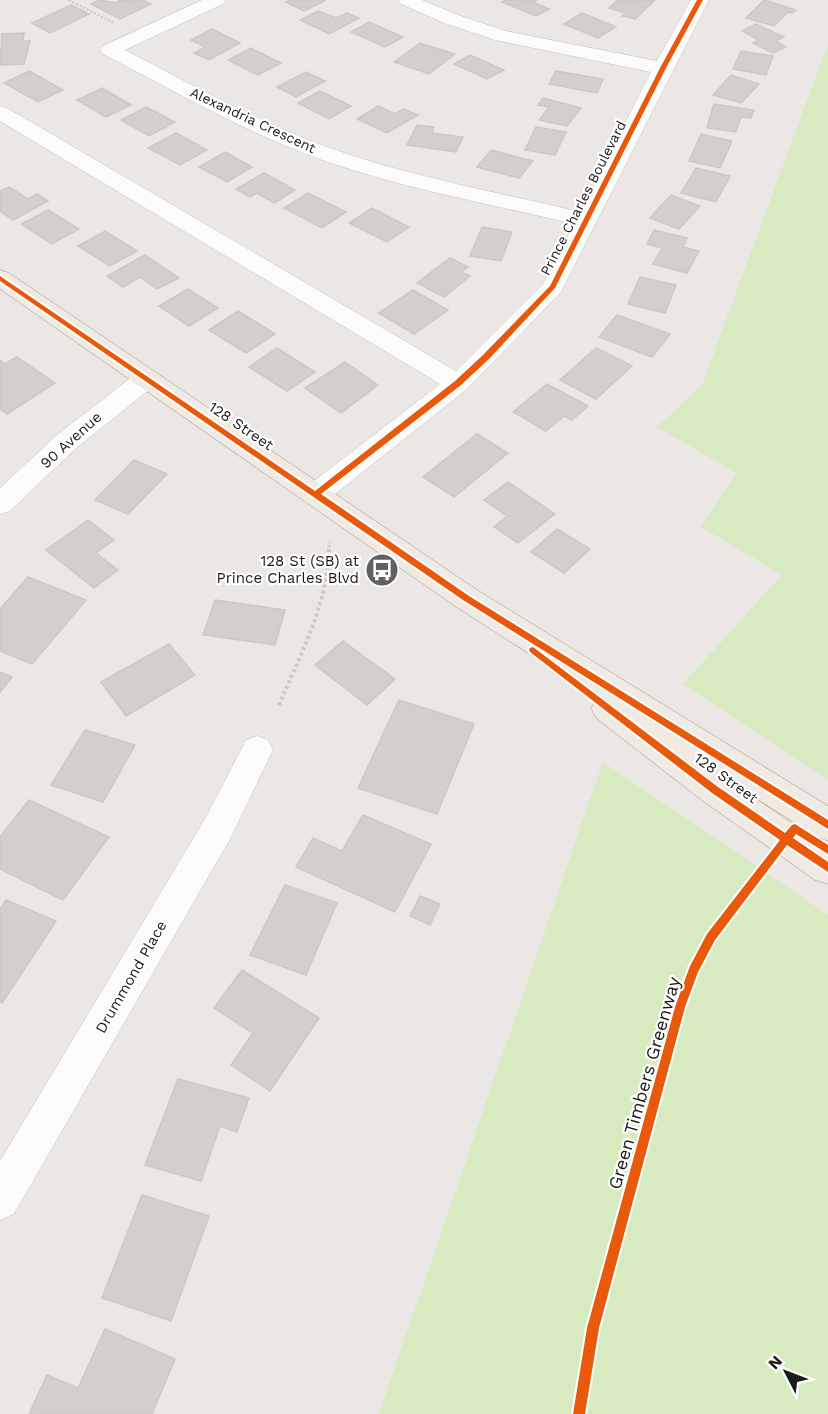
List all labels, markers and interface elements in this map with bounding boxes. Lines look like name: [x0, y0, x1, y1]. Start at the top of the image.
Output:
street label: Alexandria Crescent: [188, 84, 318, 156]
street label: Prince Charles Boulevard: [537, 118, 629, 278]
street label: 128 Street: [205, 398, 277, 455]
street label: 90 Avenue: [37, 408, 105, 472]
place label: 128 St (SB) at Prince Charles Blvd: [217, 552, 360, 587]
bus stop icon: 128 St (SB) at Prince Charles Blvd: [364, 552, 400, 588]
street label: 128 Street: [691, 749, 762, 807]
street label: Drummond Place: [92, 918, 170, 1036]
street label: Green Timbers Greenway: [604, 974, 685, 1192]
north arrow: [756, 1342, 816, 1402]
text: N: [764, 1352, 786, 1373]

